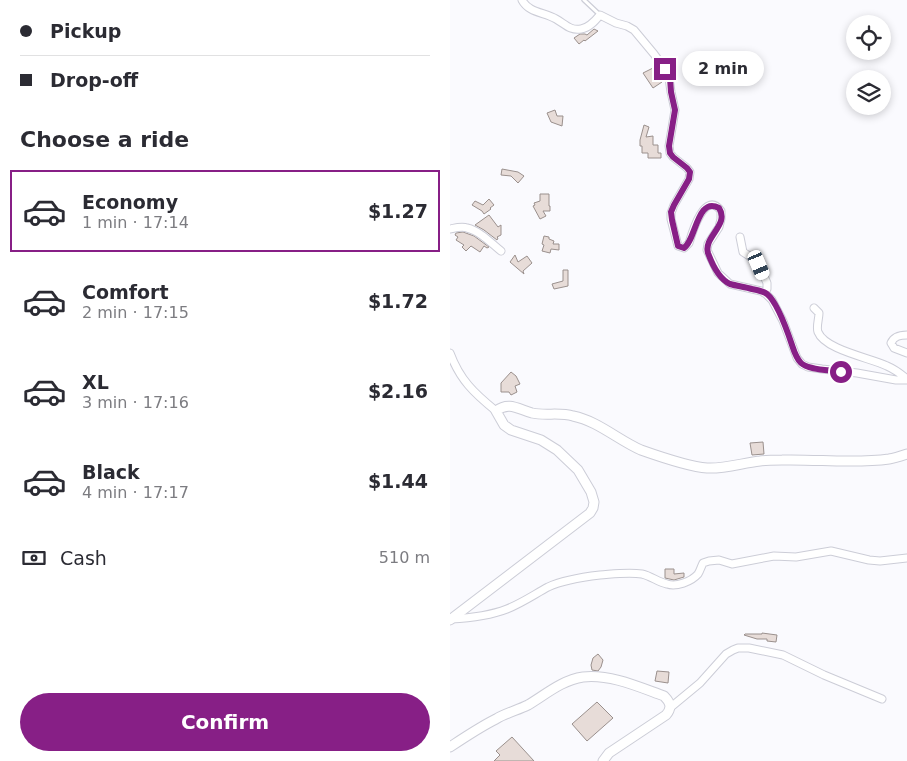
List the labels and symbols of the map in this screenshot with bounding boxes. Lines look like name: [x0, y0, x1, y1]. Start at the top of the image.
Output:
callout: 2 min: [682, 52, 765, 86]
route end: [654, 58, 676, 80]
car: [746, 248, 771, 282]
route start: [830, 361, 852, 383]

